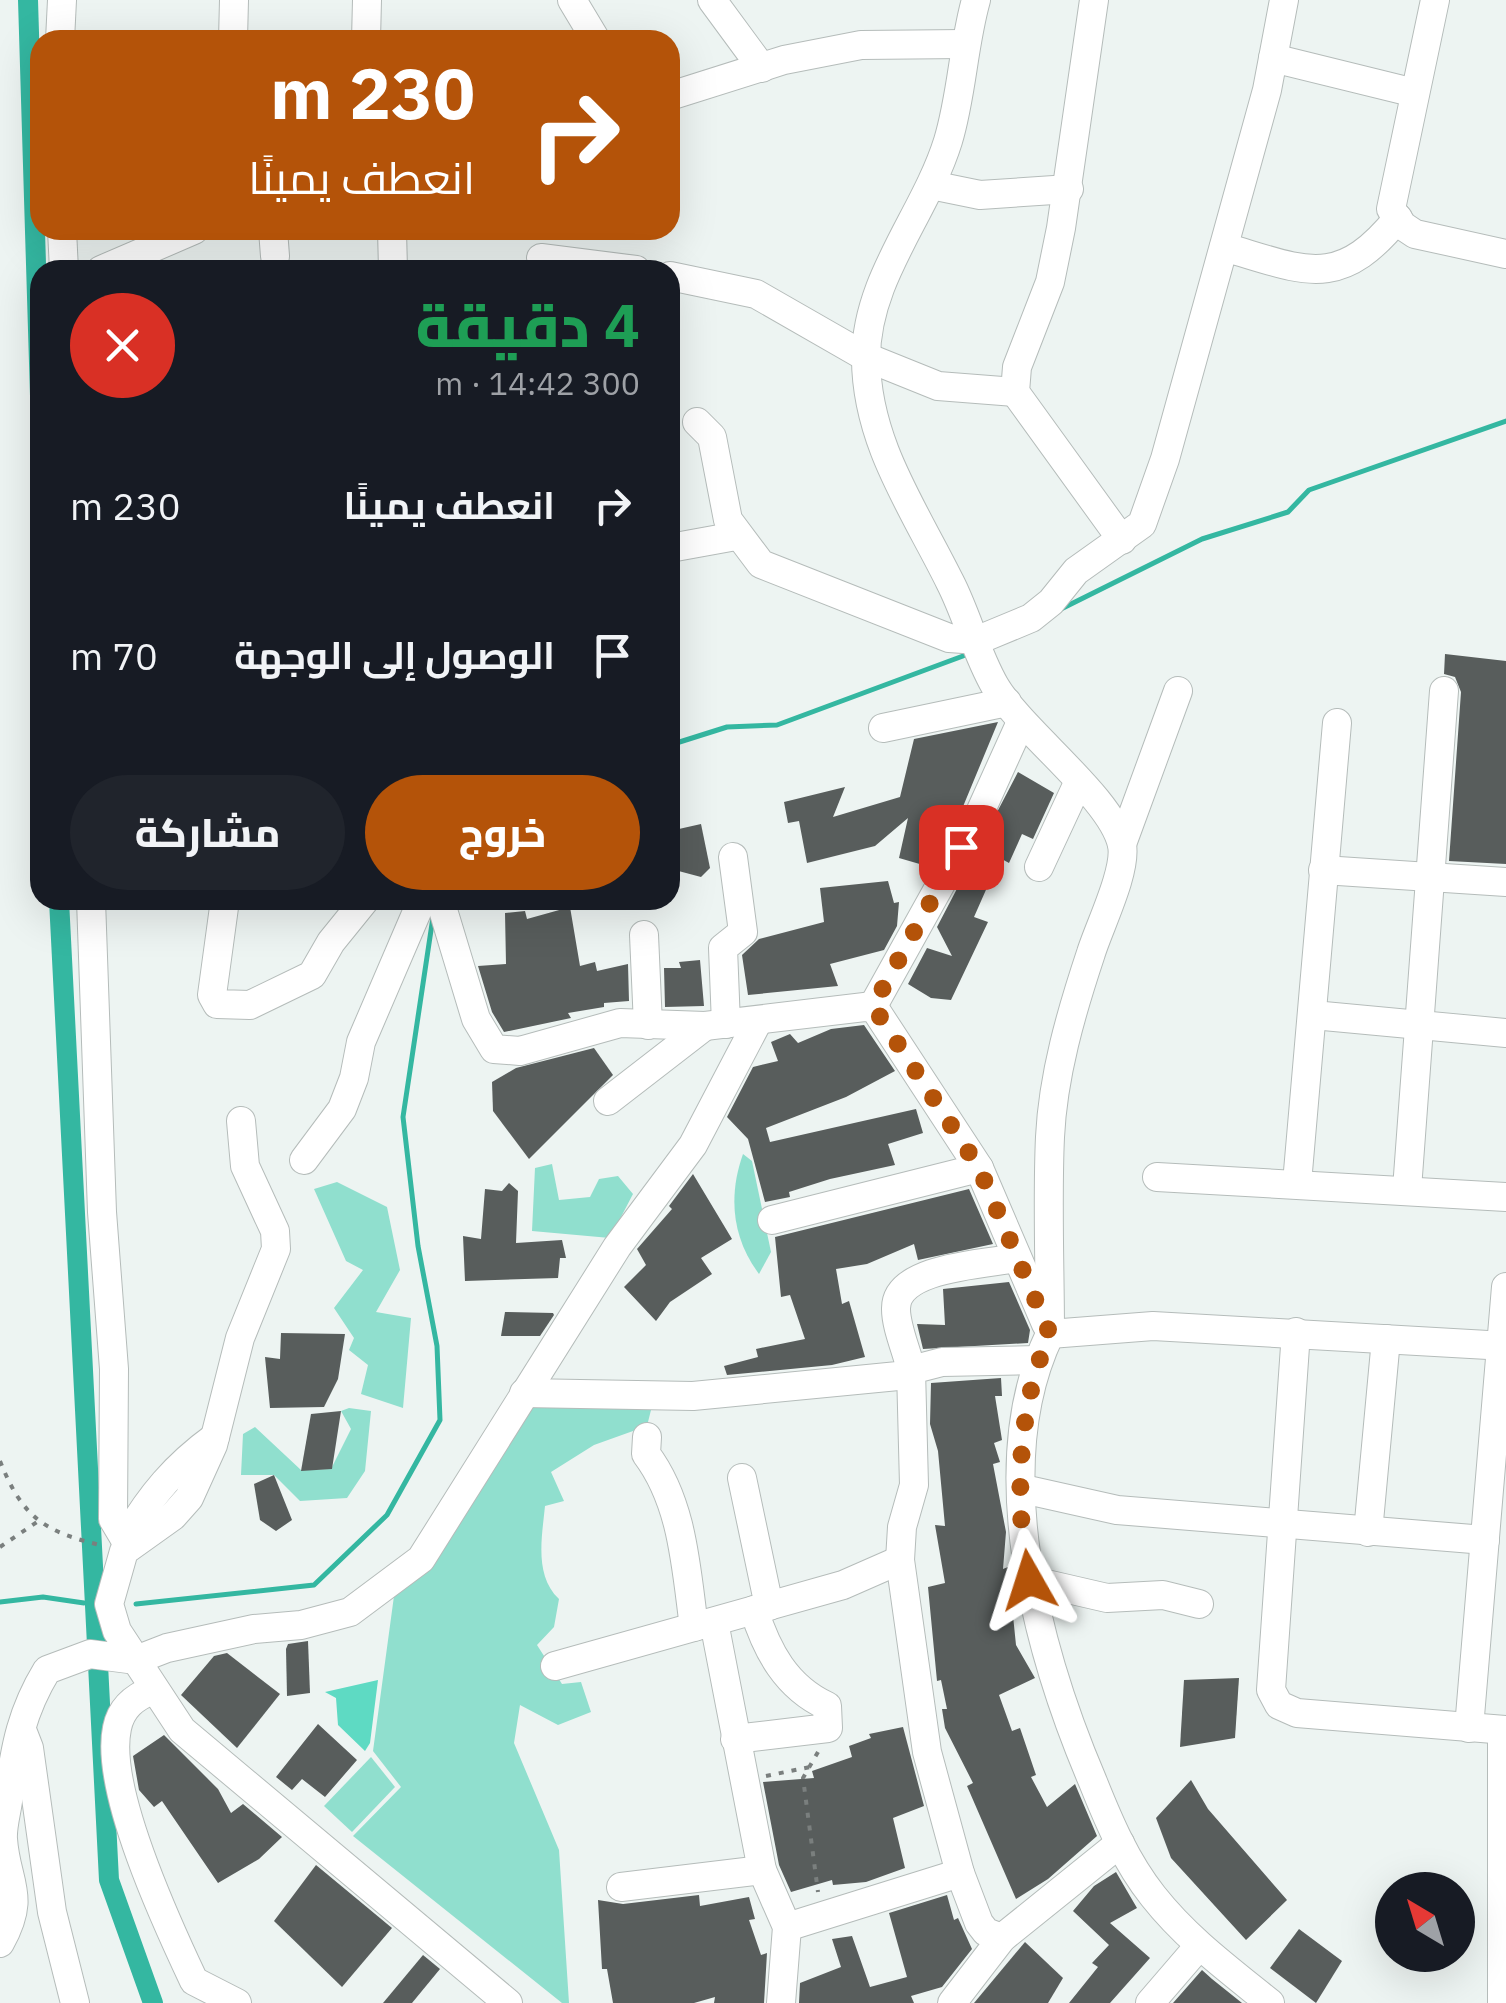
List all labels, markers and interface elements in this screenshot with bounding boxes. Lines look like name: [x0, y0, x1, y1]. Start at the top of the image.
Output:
text: 230 m: [270, 47, 475, 138]
icon: right: [510, 70, 640, 200]
text: انعطف يمينًا: [248, 148, 475, 206]
text: 4 دقيقة: [416, 285, 640, 364]
button: close: [70, 293, 175, 398]
text: 300 m · 14:42: [435, 362, 640, 404]
icon: right: [585, 478, 640, 533]
text: انعطف يمينًا: [343, 480, 555, 529]
text: 230 m: [70, 481, 181, 530]
icon: arrive: [585, 628, 640, 683]
text: الوصول إلى الوجهة: [234, 630, 555, 679]
text: 70 m: [70, 631, 158, 680]
button: مشاركة: [70, 775, 345, 890]
button: خروج: [365, 775, 640, 890]
pin: [919, 805, 1004, 890]
icon: arrive: [934, 820, 989, 875]
position arrow: [977, 1528, 1081, 1632]
north arrow: [1375, 1872, 1475, 1972]
map controls: [1375, 1872, 1475, 1972]

